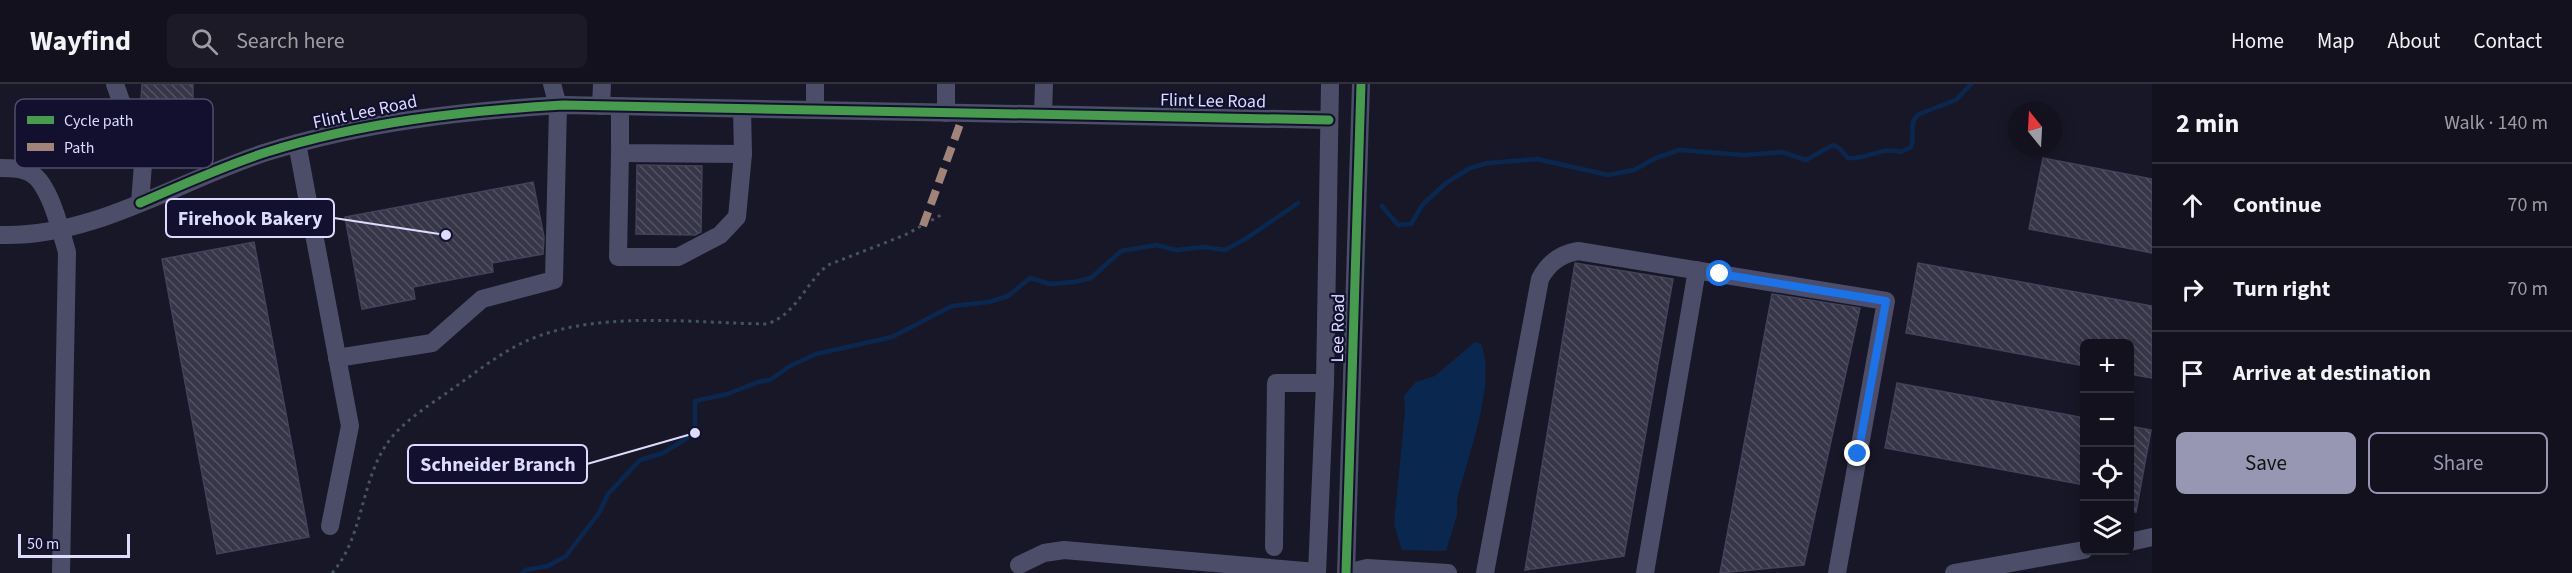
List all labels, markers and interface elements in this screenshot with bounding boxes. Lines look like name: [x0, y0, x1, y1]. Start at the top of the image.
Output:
search box: [167, 14, 587, 68]
text: Wayfind: [30, 21, 131, 61]
icon: search: [188, 25, 221, 58]
text: Search here: [236, 25, 345, 57]
text: Home: [2231, 26, 2284, 56]
text: Map: [2317, 26, 2355, 56]
text: About: [2388, 26, 2440, 56]
text: Contact: [2473, 26, 2542, 56]
street label: Flint Lee Road: [1160, 88, 1266, 114]
street label: Flint Lee Road: [311, 89, 419, 135]
legend: [15, 99, 213, 168]
north arrow: [2008, 102, 2062, 156]
text: 2 min: [2176, 105, 2239, 142]
text: Walk · 140 m: [2444, 109, 2548, 137]
text: Cycle path: [64, 110, 133, 132]
text: Path: [64, 137, 94, 159]
icon: ahead: [2176, 189, 2209, 222]
text: Continue: [2233, 189, 2322, 221]
text: 70 m: [2508, 191, 2548, 219]
callout: Firehook Bakery: [166, 199, 334, 237]
text: Firehook Bakery: [178, 205, 323, 233]
route start: [1706, 260, 1732, 286]
icon: right: [2176, 273, 2209, 306]
text: Turn right: [2233, 273, 2330, 305]
text: 70 m: [2508, 275, 2548, 303]
street label: Lee Road: [1325, 293, 1351, 363]
map controls: [2080, 339, 2134, 555]
button: +: [2080, 339, 2134, 393]
icon: arrive: [2176, 357, 2209, 390]
text: Arrive at destination: [2233, 357, 2431, 389]
button: −: [2080, 393, 2134, 447]
button: Save: [2176, 432, 2356, 494]
button: Share: [2368, 432, 2548, 494]
route end: [1844, 440, 1870, 466]
callout: Schneider Branch: [408, 445, 587, 483]
button: locate: [2080, 447, 2134, 501]
text: Schneider Branch: [420, 451, 576, 479]
button: layers: [2080, 501, 2134, 555]
scale bar: [18, 531, 130, 558]
text: 50 m: [27, 533, 59, 555]

